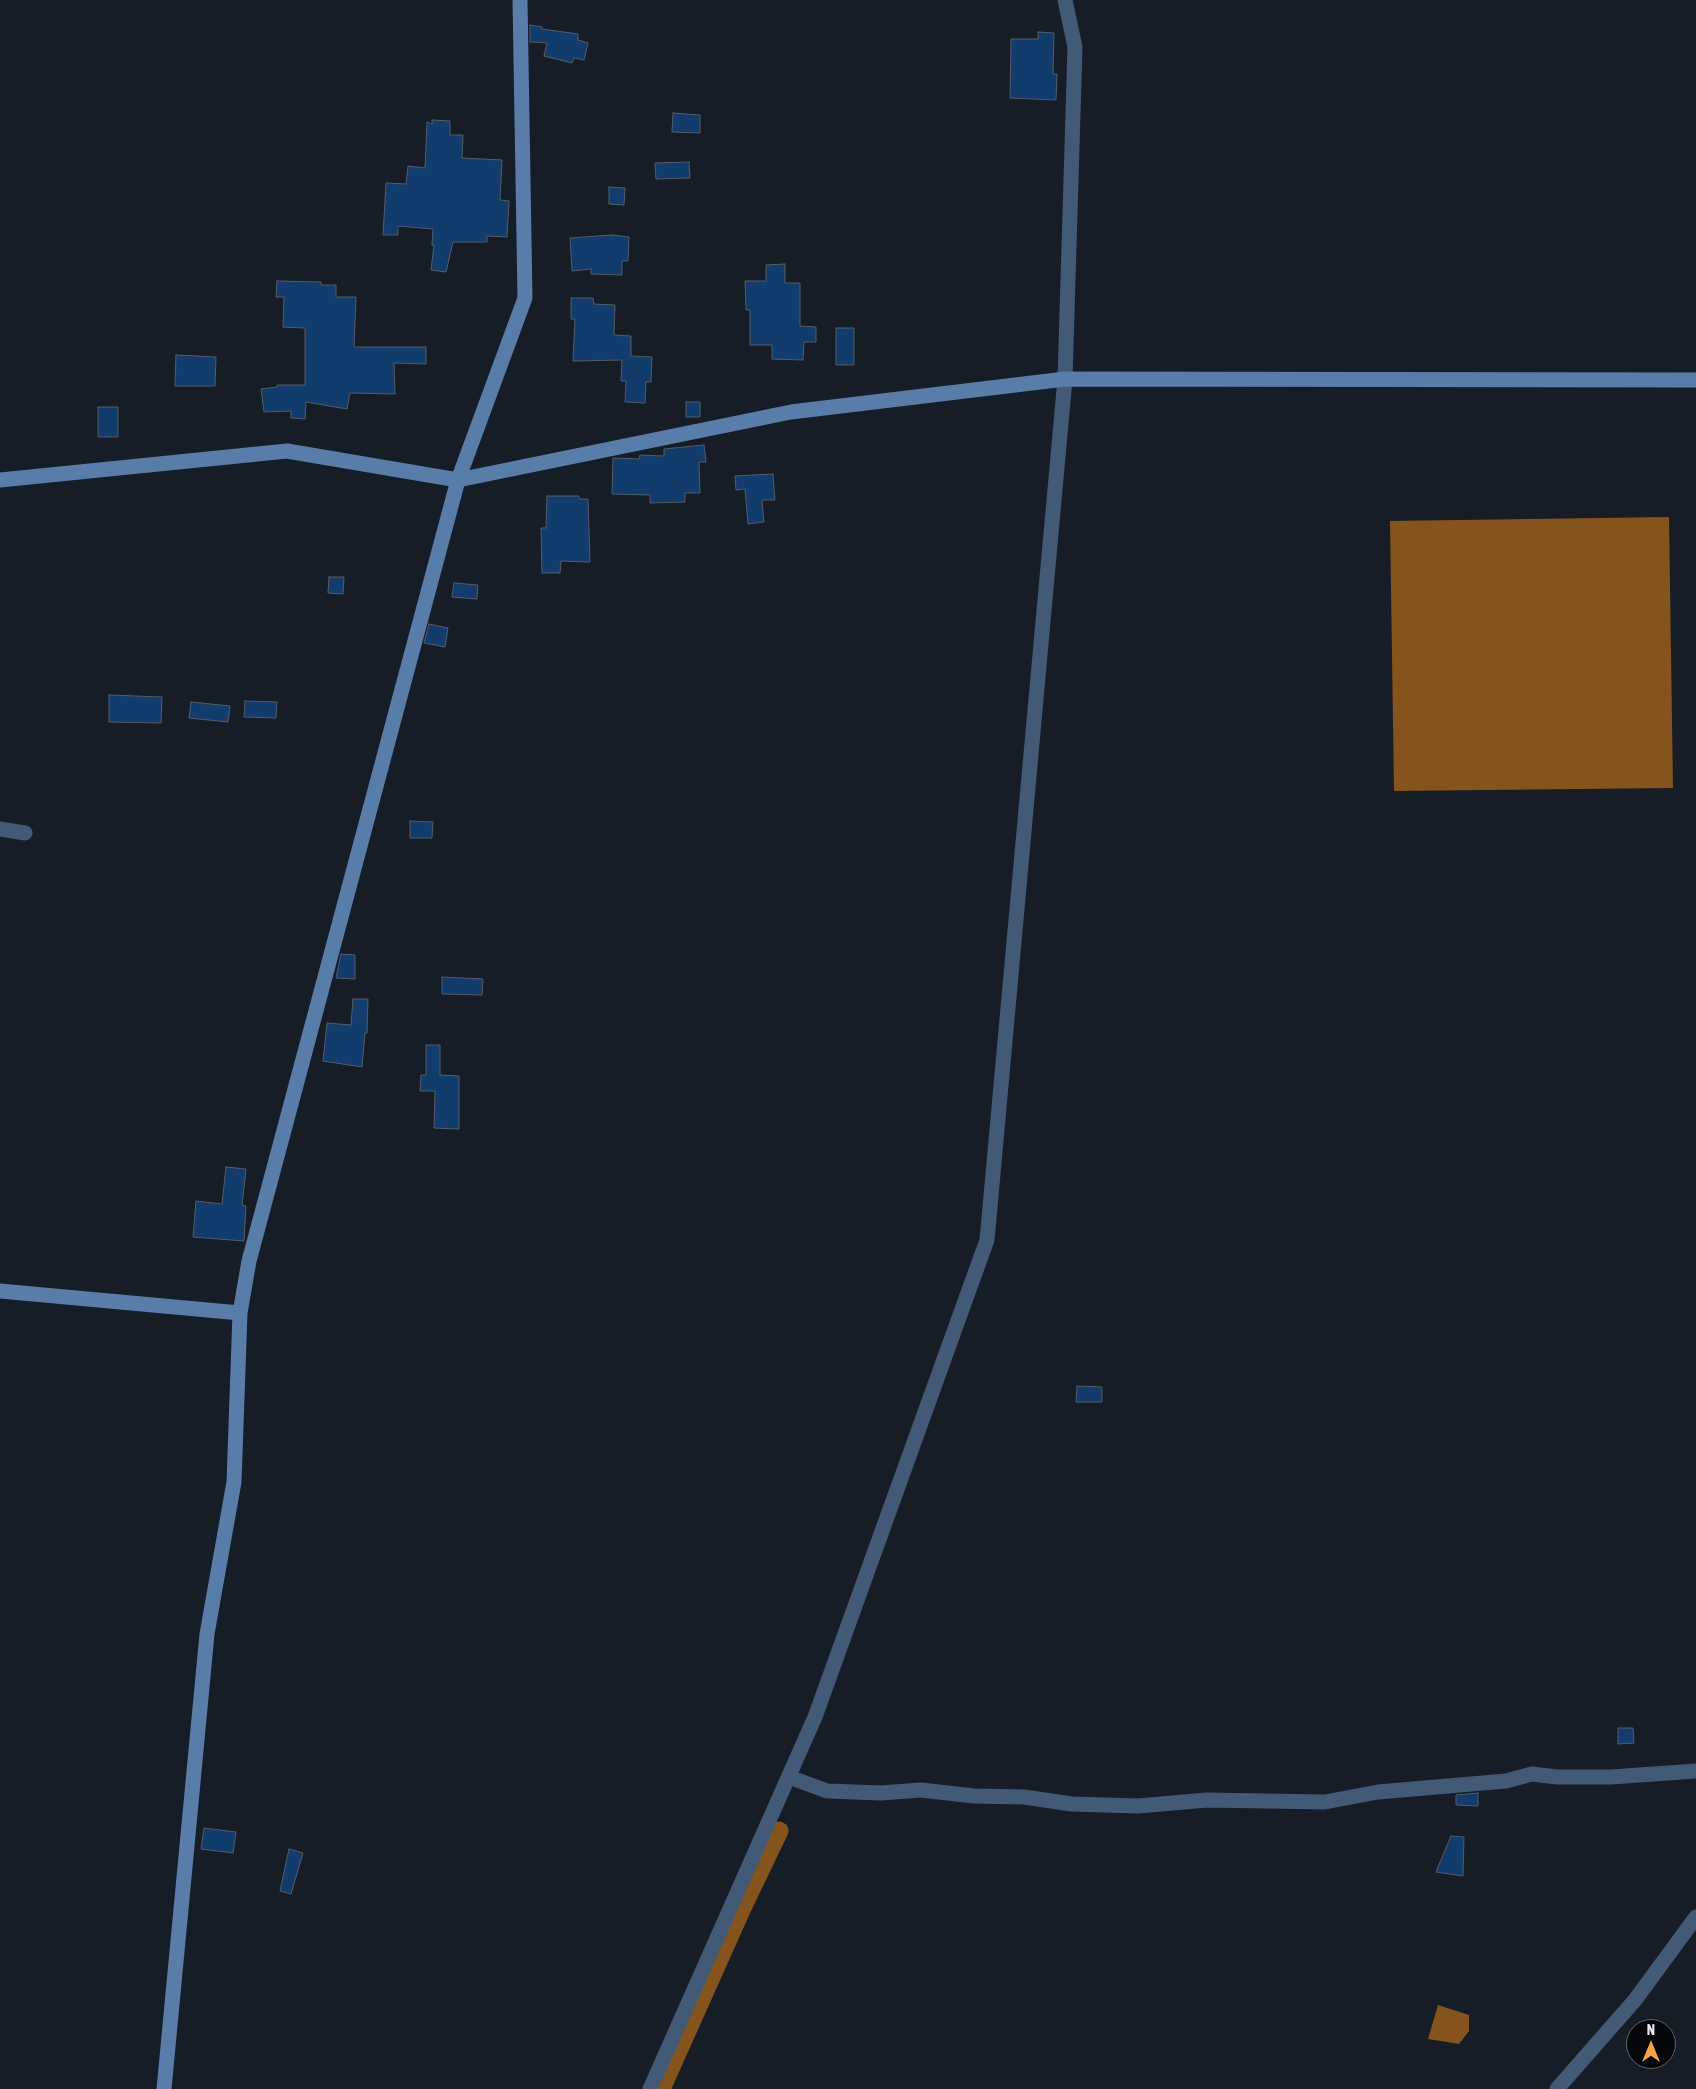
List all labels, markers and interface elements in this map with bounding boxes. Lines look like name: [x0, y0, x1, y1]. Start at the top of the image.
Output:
north arrow: [1626, 2019, 1676, 2069]
text: N: [1647, 2022, 1655, 2038]

